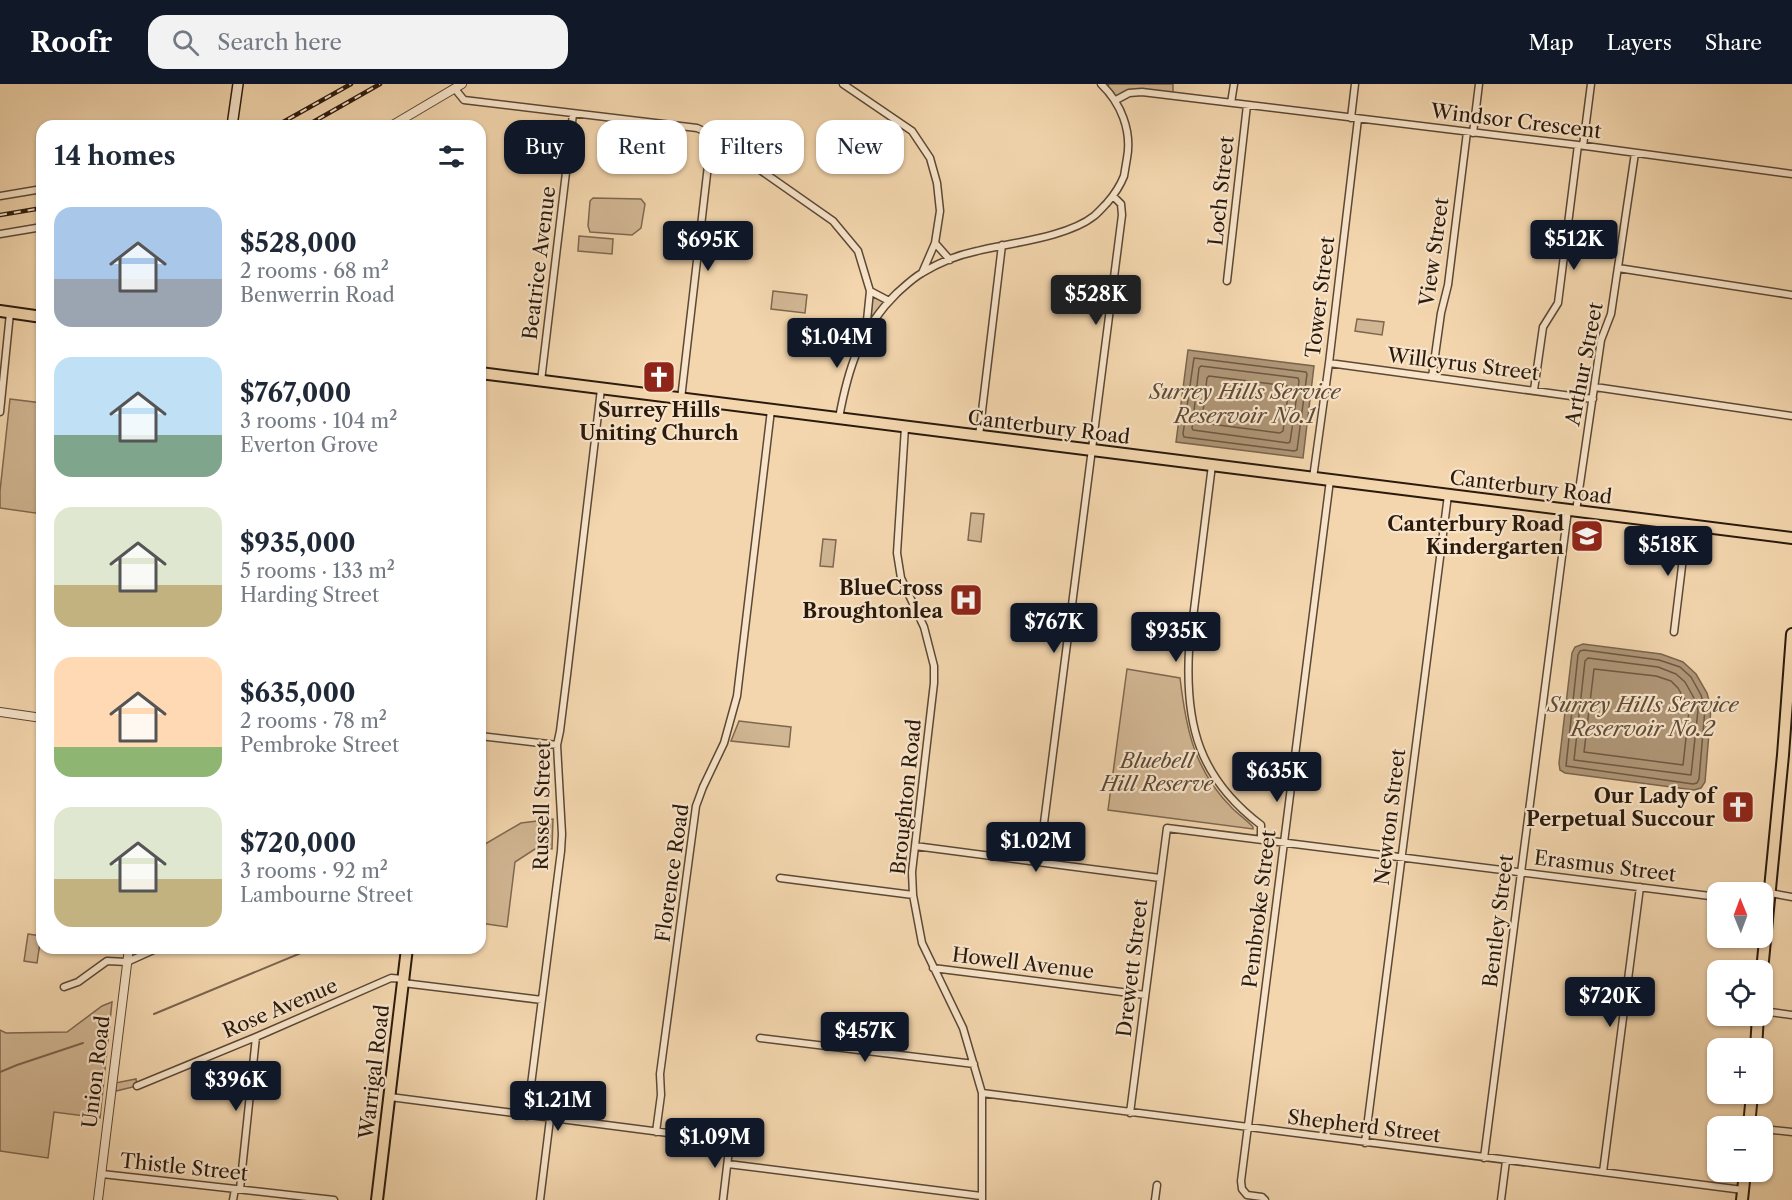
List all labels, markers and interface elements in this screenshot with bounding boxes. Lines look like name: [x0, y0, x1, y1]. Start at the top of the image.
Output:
search box: [148, 15, 568, 69]
text: Roofr: [30, 25, 112, 59]
icon: search: [169, 26, 202, 59]
text: Search here: [217, 29, 342, 56]
text: Map: [1529, 30, 1574, 55]
text: Layers: [1607, 30, 1672, 55]
text: Share: [1705, 30, 1762, 55]
street label: Windsor Crescent: [1428, 99, 1603, 143]
chip: Buy: [504, 120, 585, 174]
chip: Rent: [597, 120, 687, 174]
chip: Filters: [699, 120, 804, 174]
chip: New: [816, 120, 904, 174]
street label: Loch Street: [1203, 135, 1239, 247]
text: 14 homes: [54, 140, 176, 172]
icon: filters: [435, 140, 468, 173]
street label: Beatrice Avenue: [518, 185, 560, 341]
street label: View Street: [1414, 196, 1453, 309]
pin: $512K: [1532, 220, 1616, 271]
pin: $695K: [666, 221, 750, 272]
text: $528,000: [240, 227, 357, 259]
text: $512K: [1545, 227, 1604, 251]
text: $695K: [677, 228, 739, 252]
icon: home: [102, 231, 174, 303]
street label: Tower Street: [1301, 235, 1339, 359]
text: 2 rooms · 68 m²: [240, 259, 389, 283]
pin: $528K: [1054, 275, 1138, 326]
text: $528K: [1065, 282, 1127, 306]
text: Benwerrin Road: [240, 283, 395, 307]
street label: Arthur Street: [1560, 300, 1608, 429]
pin: $1.04M: [788, 318, 886, 369]
text: $1.04M: [801, 325, 873, 349]
street label: Willcyrus Street: [1385, 343, 1540, 385]
church icon: Surrey Hills Uniting Church: [641, 359, 677, 395]
text: $767,000: [240, 377, 351, 409]
water label: Surrey Hills Service Reservoir No.1: [1147, 379, 1341, 428]
icon: home: [102, 381, 174, 453]
place label: Surrey Hills Uniting Church: [579, 398, 739, 445]
street label: Canterbury Road: [966, 405, 1132, 449]
text: 3 rooms · 104 m²: [240, 409, 397, 433]
text: Everton Grove: [240, 433, 378, 457]
street label: Canterbury Road: [1448, 465, 1614, 509]
place label: Canterbury Road Kindergarten: [1387, 512, 1565, 559]
school or university icon: Canterbury Road Kindergarten: [1569, 518, 1605, 554]
pin: $518K: [1626, 526, 1710, 577]
text: $935,000: [240, 527, 356, 559]
icon: home: [102, 531, 174, 603]
text: $518K: [1638, 533, 1698, 557]
text: 5 rooms · 133 m²: [240, 559, 395, 583]
place label: BlueCross Broughtonlea: [802, 576, 943, 623]
hospital icon: BlueCross Broughtonlea: [948, 582, 984, 618]
text: Harding Street: [240, 583, 379, 607]
pin: $767K: [1012, 603, 1096, 654]
text: $767K: [1024, 610, 1084, 634]
pin: $935K: [1134, 612, 1218, 663]
text: $935K: [1145, 619, 1207, 643]
text: $635,000: [240, 677, 356, 709]
icon: home: [102, 681, 174, 753]
water label: Surrey Hills Service Reservoir No.2: [1545, 692, 1739, 741]
text: 2 rooms · 78 m²: [240, 709, 387, 733]
street label: Broughton Road: [886, 718, 926, 876]
text: Pembroke Street: [240, 733, 399, 757]
street label: Russell Street: [529, 741, 555, 871]
street label: Newton Street: [1370, 747, 1410, 887]
park label: Bluebell Hill Reserve: [1099, 749, 1215, 796]
pin: $635K: [1235, 752, 1319, 803]
text: $635K: [1246, 759, 1308, 783]
place label: Our Lady of Perpetual Succour: [1526, 784, 1718, 831]
church icon: Our Lady of Perpetual Succour: [1720, 789, 1756, 825]
street label: Florence Road: [650, 802, 694, 944]
pin: $1.02M: [987, 822, 1085, 873]
text: $720,000: [240, 827, 356, 859]
text: $1.02M: [1000, 829, 1072, 853]
street label: Pembroke Street: [1237, 829, 1281, 989]
icon: home: [102, 831, 174, 903]
street label: Erasmus Street: [1533, 845, 1677, 887]
street label: Bentley Street: [1478, 853, 1518, 989]
text: 3 rooms · 92 m²: [240, 859, 388, 883]
north arrow: [1707, 882, 1773, 948]
map controls: [1707, 882, 1773, 1182]
text: Lambourne Street: [240, 883, 413, 907]
street label: Drewett Street: [1112, 898, 1152, 1038]
street label: Howell Avenue: [951, 942, 1095, 984]
button: locate: [1707, 960, 1773, 1026]
street label: Rose Avenue: [219, 973, 341, 1043]
pin: $720K: [1568, 977, 1652, 1028]
text: $720K: [1579, 984, 1641, 1008]
street label: Warrigal Road: [354, 1003, 394, 1142]
pin: $457K: [823, 1012, 907, 1063]
street label: Union Road: [77, 1014, 115, 1130]
text: $457K: [835, 1019, 895, 1043]
button: +: [1707, 1038, 1773, 1104]
pin: $396K: [194, 1061, 278, 1112]
text: $396K: [205, 1068, 267, 1092]
pin: $1.21M: [509, 1081, 607, 1132]
text: $1.21M: [524, 1088, 592, 1112]
street label: Shepherd Street: [1286, 1105, 1442, 1147]
button: −: [1707, 1116, 1773, 1182]
pin: $1.09M: [666, 1118, 764, 1169]
text: $1.09M: [679, 1125, 751, 1149]
street label: Thistle Street: [119, 1148, 249, 1186]

